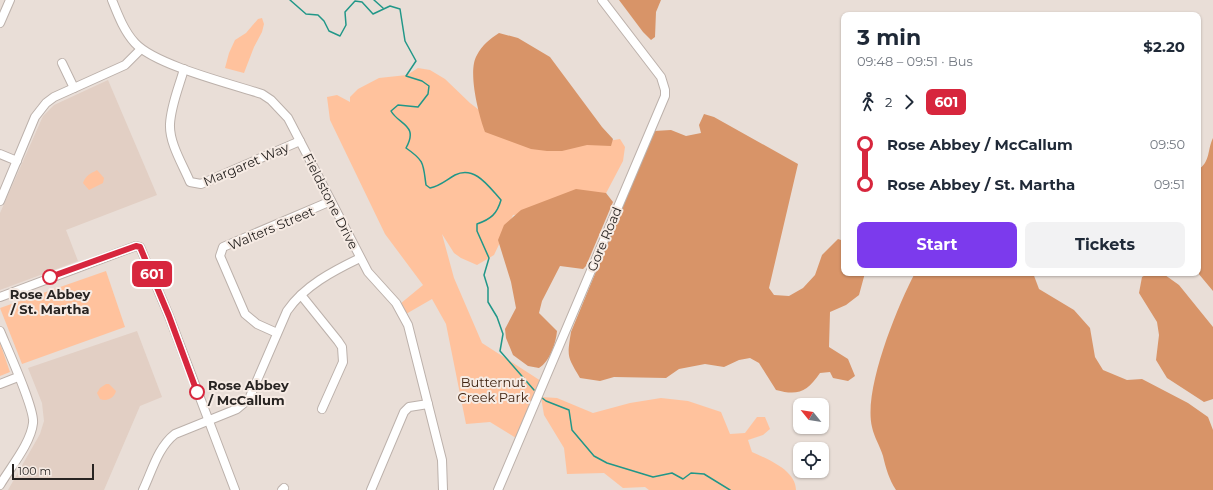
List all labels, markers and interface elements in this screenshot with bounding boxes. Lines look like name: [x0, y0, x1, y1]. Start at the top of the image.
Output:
text: 3 min: [857, 24, 921, 51]
text: $2.20: [1143, 37, 1185, 56]
text: 09:48 – 09:51 · Bus: [857, 53, 973, 69]
icon: walk: [857, 91, 879, 113]
icon: forward: [898, 91, 920, 113]
text: 601: [934, 93, 958, 111]
text: 2: [885, 94, 892, 110]
text: Rose Abbey / McCallum: [887, 135, 1073, 154]
text: 09:50: [1150, 136, 1185, 152]
street label: Margaret Way: [201, 138, 292, 189]
street label: Fieldstone Drive: [300, 150, 362, 252]
text: Rose Abbey / St. Martha: [887, 175, 1075, 194]
text: 09:51: [1154, 176, 1185, 192]
street label: Walters Street: [226, 203, 316, 253]
street label: Gore Road: [583, 204, 625, 274]
button: Start: [857, 222, 1017, 268]
button: Tickets: [1025, 222, 1185, 268]
line badge: 601: [129, 261, 175, 287]
text: 601: [140, 265, 164, 283]
marker: Rose Abbey / St. Martha: [42, 269, 58, 285]
place label: Rose Abbey / St. Martha: [10, 286, 91, 317]
park label: Butternut Creek Park: [458, 374, 529, 405]
place label: Rose Abbey / McCallum: [207, 377, 289, 408]
marker: Rose Abbey / McCallum: [189, 384, 205, 400]
north arrow: [793, 398, 829, 434]
map controls: [793, 398, 829, 478]
button: locate: [793, 442, 829, 478]
scale bar: [12, 462, 94, 481]
text: 100 m: [18, 464, 51, 478]

